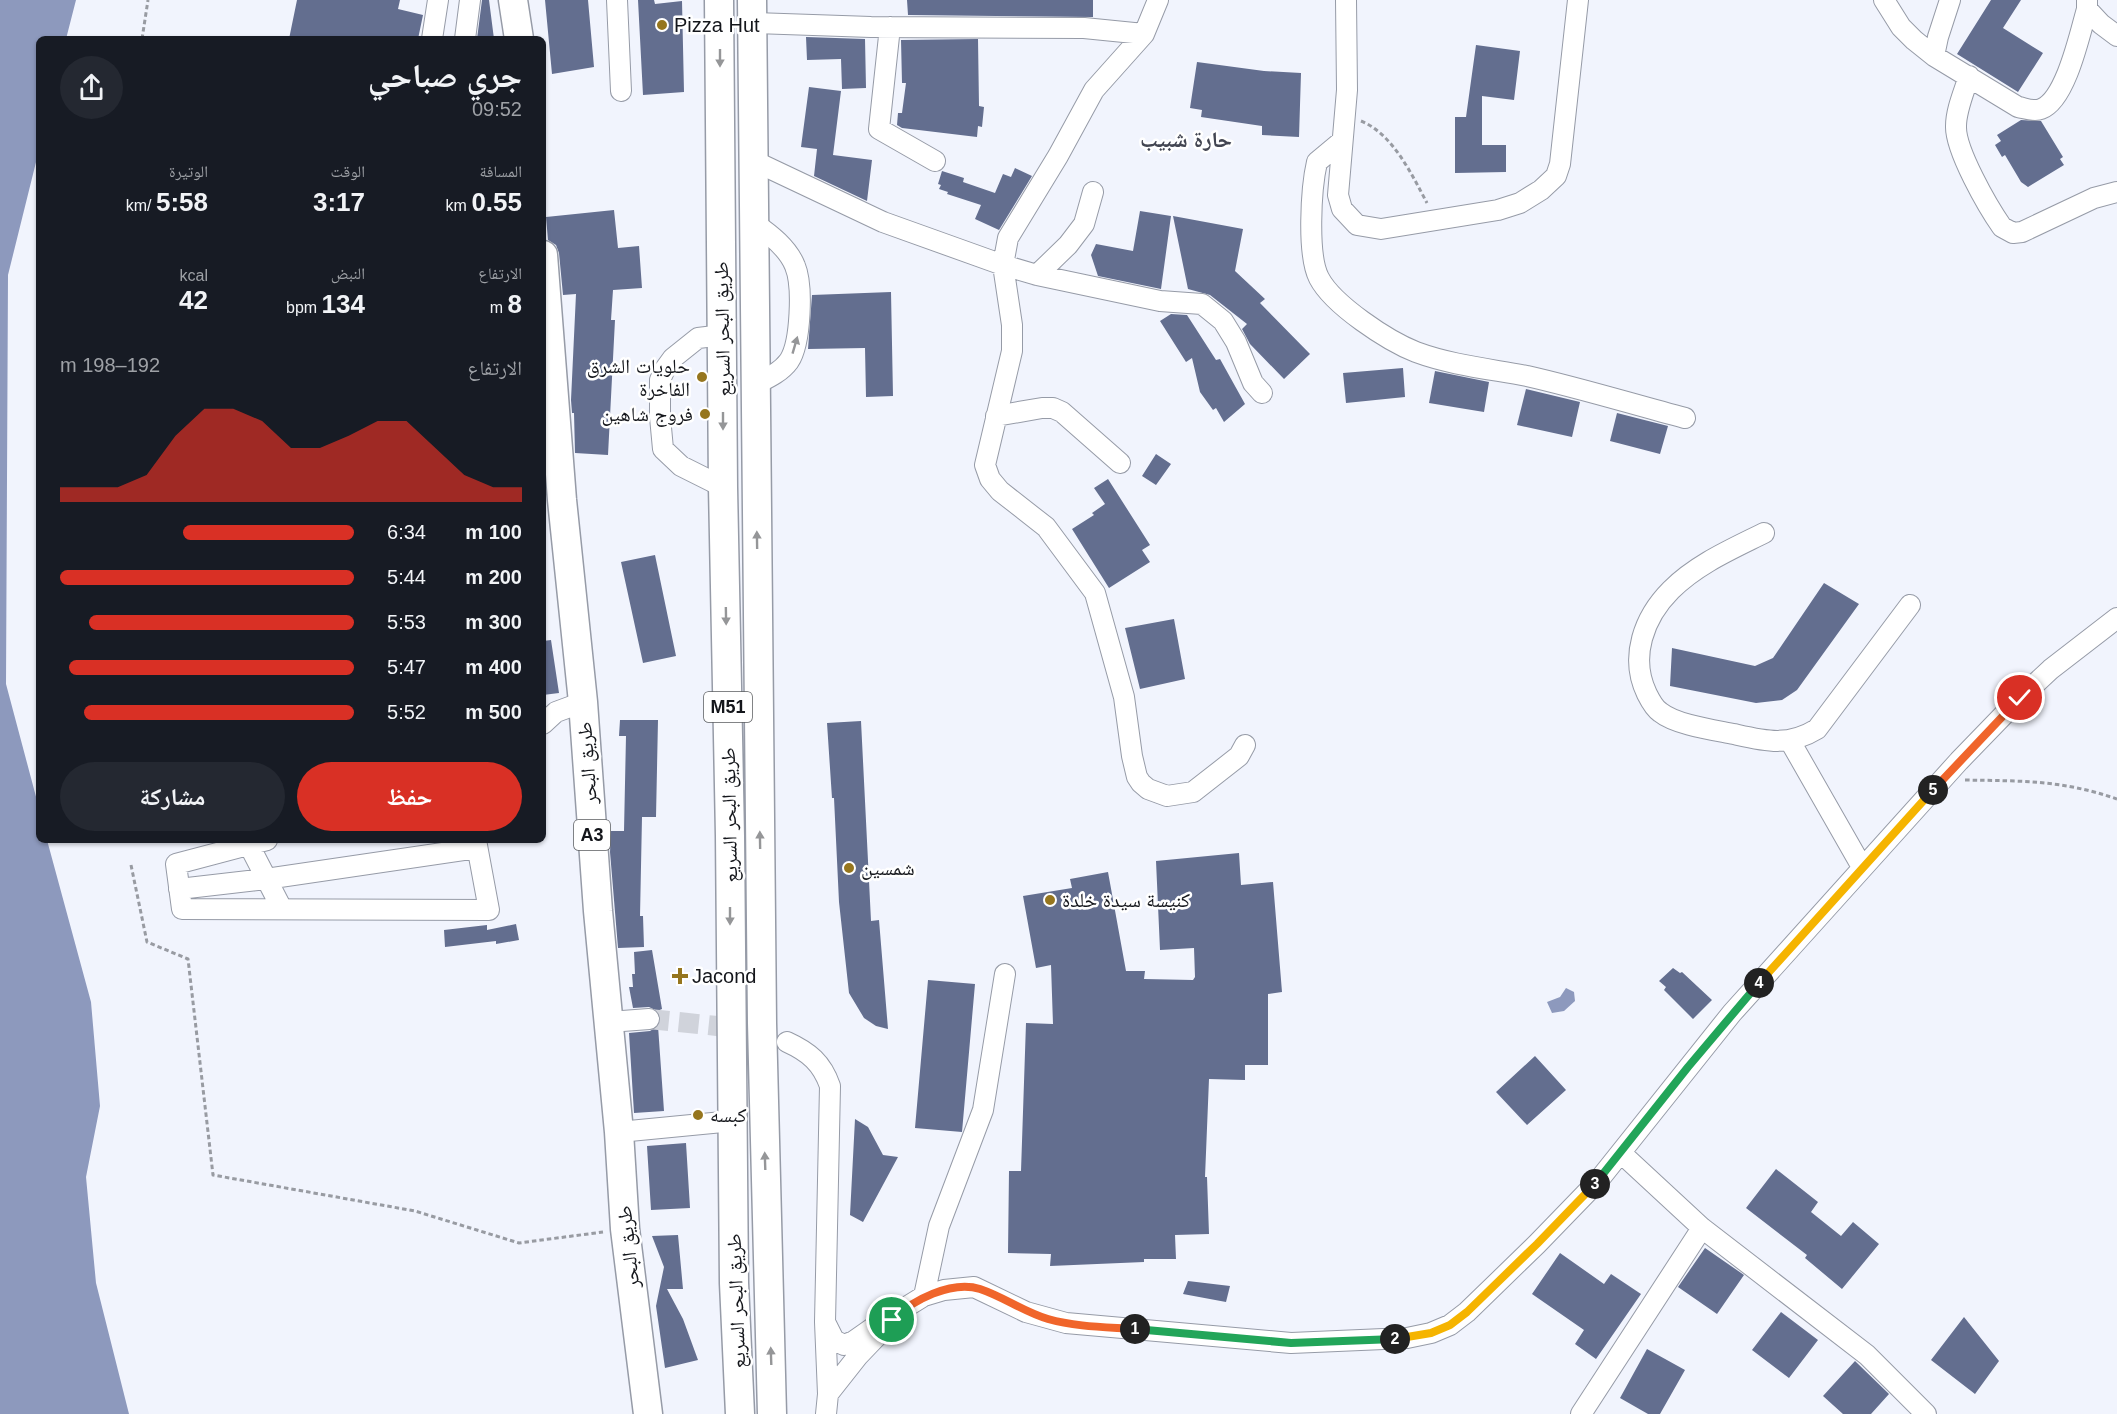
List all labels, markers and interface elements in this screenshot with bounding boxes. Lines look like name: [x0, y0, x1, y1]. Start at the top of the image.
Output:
place label: Pizza Hut: [674, 14, 760, 36]
marker: Pizza Hut: [655, 18, 669, 32]
one-way arrow: [715, 49, 725, 68]
button: share: [60, 56, 123, 119]
text: جري صباحي: [368, 57, 522, 94]
text: 09:52: [472, 98, 522, 120]
district label: حارة شبيب: [1140, 127, 1232, 152]
text: الوتيرة: [169, 163, 208, 180]
text: الوقت: [331, 163, 365, 180]
text: المسافة: [480, 163, 522, 180]
text: 5:58: [156, 187, 208, 217]
text: 3:17: [313, 187, 365, 217]
text: 0.55: [471, 187, 522, 217]
text: /km: [126, 197, 156, 214]
text: km: [446, 197, 471, 214]
street label: طريق البحر السريع: [710, 261, 736, 397]
text: النبض: [331, 265, 365, 282]
text: الارتفاع: [478, 265, 522, 282]
text: kcal: [180, 267, 208, 284]
text: 42: [179, 285, 208, 315]
text: 134: [322, 289, 365, 319]
text: 8: [508, 289, 522, 319]
text: bpm: [286, 299, 322, 316]
text: m: [490, 299, 508, 316]
one-way arrow: [791, 336, 800, 354]
text: 192–198 m: [60, 354, 160, 376]
place label: حلويات الشرق الفاخرة: [587, 355, 690, 400]
text: الارتفاع: [467, 357, 522, 379]
marker: حلويات الشرق الفاخرة: [695, 370, 709, 384]
place label: فروج شاهين: [602, 403, 693, 427]
marker: فروج شاهين: [698, 407, 712, 421]
one-way arrow: [718, 412, 728, 431]
text: 6:34: [387, 521, 426, 543]
text: 100 m: [465, 521, 522, 543]
one-way arrow: [752, 530, 762, 549]
text: 5:44: [387, 566, 426, 588]
text: 200 m: [465, 566, 522, 588]
one-way arrow: [721, 607, 730, 626]
text: 5:53: [387, 611, 426, 633]
text: 300 m: [465, 611, 522, 633]
text: 5:47: [387, 656, 426, 678]
text: 400 m: [465, 656, 522, 678]
pin: [1994, 672, 2045, 723]
icon: check: [2003, 681, 2036, 714]
road number: M51: [704, 692, 752, 722]
text: 5:52: [387, 701, 426, 723]
text: 500 m: [465, 701, 522, 723]
street label: طريق البحر: [573, 721, 602, 806]
street label: طريق البحر السريع: [717, 747, 743, 883]
button: مشاركة: [60, 762, 285, 831]
button: حفظ: [297, 762, 522, 831]
pin: 5: [1918, 775, 1948, 805]
text: 5: [1929, 781, 1937, 798]
road number: A3: [574, 820, 610, 850]
one-way arrow: [755, 830, 765, 849]
place label: شمسين: [861, 857, 915, 880]
marker: شمسين: [842, 861, 856, 875]
place label: كنيسة سيدة خلدة: [1062, 889, 1190, 911]
marker: كنيسة سيدة خلدة: [1043, 893, 1057, 907]
one-way arrow: [725, 907, 735, 926]
place label: Jacond: [692, 965, 757, 987]
pin: 4: [1744, 968, 1774, 998]
marker: Jacond: [673, 969, 687, 983]
text: 4: [1755, 974, 1763, 991]
place label: كبسه: [710, 1104, 746, 1127]
marker: كبسه: [691, 1108, 705, 1122]
one-way arrow: [761, 1151, 770, 1170]
pin: 3: [1580, 1169, 1610, 1199]
text: 3: [1591, 1175, 1599, 1192]
street label: طريق البحر: [613, 1205, 644, 1290]
street label: طريق البحر السريع: [723, 1233, 751, 1369]
pin: [866, 1294, 917, 1345]
icon: arrive: [875, 1303, 908, 1336]
pin: 1: [1120, 1314, 1150, 1344]
text: 1: [1131, 1320, 1139, 1337]
pin: 2: [1380, 1324, 1410, 1354]
text: 2: [1391, 1330, 1399, 1347]
one-way arrow: [766, 1346, 775, 1365]

